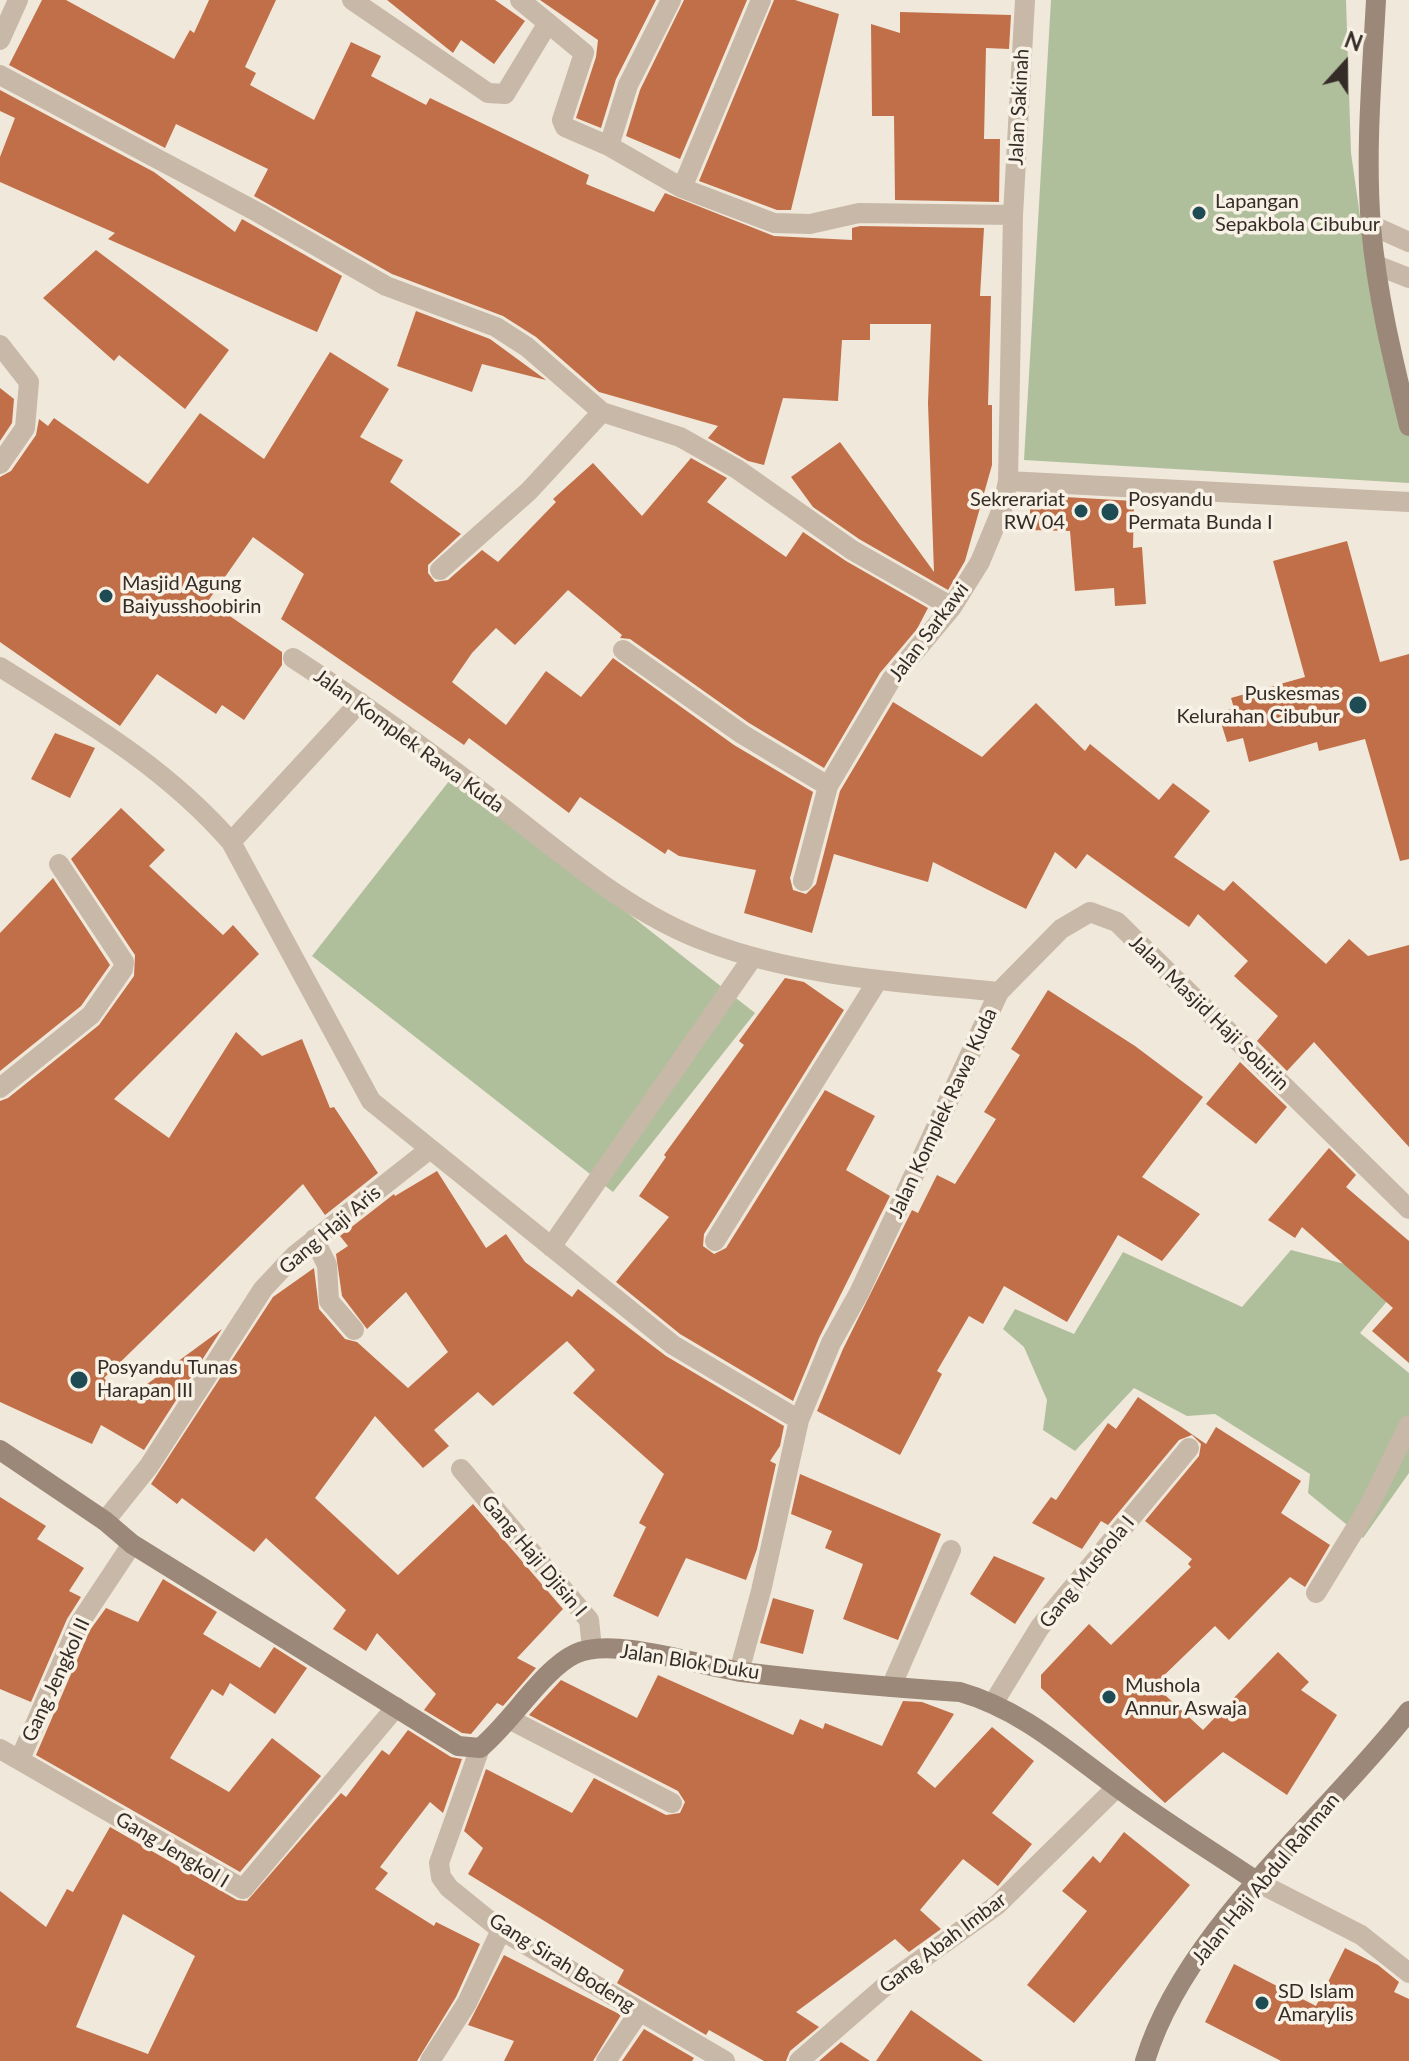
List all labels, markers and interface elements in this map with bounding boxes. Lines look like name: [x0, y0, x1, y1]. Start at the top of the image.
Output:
north arrow: [1305, 24, 1385, 104]
text: N: [1341, 25, 1367, 57]
street label: Jalan Sakinah: [1004, 48, 1034, 166]
place label: Lapangan Sepakbola Cibubur: [1215, 190, 1380, 237]
marker: Lapangan Sepakbola Cibubur: [1190, 204, 1208, 222]
place label: Sekrerariat RW 04: [970, 488, 1065, 535]
place label: Posyandu Permata Bunda I: [1128, 488, 1273, 535]
marker: Posyandu Permata Bunda I: [1099, 501, 1121, 523]
marker: Sekrerariat RW 04: [1072, 502, 1090, 520]
place label: Masjid Agung Baiyusshoobirin: [122, 572, 261, 619]
street label: Jalan Sarkawi: [884, 578, 974, 686]
marker: Masjid Agung Baiyusshoobirin: [97, 587, 115, 605]
street label: Jalan Komplek Rawa Kuda: [309, 664, 509, 818]
place label: Puskesmas Kelurahan Cibubur: [1177, 682, 1340, 729]
marker: Puskesmas Kelurahan Cibubur: [1347, 694, 1369, 716]
street label: Jalan Masjid Haji Sobirin: [1124, 930, 1294, 1096]
street label: Jalan Komplek Rawa Kuda: [884, 1004, 1002, 1222]
street label: Gang Haji Aris: [274, 1181, 386, 1279]
place label: Posyandu Tunas Harapan III: [97, 1356, 238, 1403]
marker: Posyandu Tunas Harapan III: [68, 1369, 90, 1391]
street label: Gang Haji Djisin I: [476, 1491, 592, 1621]
street label: Gang Mushola I: [1034, 1511, 1140, 1633]
street label: Gang Jengkol II: [17, 1615, 95, 1745]
street label: Jalan Blok Duku: [619, 1639, 761, 1685]
place label: Mushola Annur Aswaja: [1125, 1674, 1247, 1721]
marker: Mushola Annur Aswaja: [1100, 1688, 1118, 1706]
street label: Jalan Haji Abdul Rahman: [1187, 1788, 1345, 1970]
street label: Gang Jengkol I: [111, 1807, 233, 1893]
street label: Gang Abah Imbar: [875, 1888, 1011, 1998]
street label: Gang Sirah Bodeng: [485, 1908, 639, 2018]
place label: SD Islam Amarylis: [1278, 1980, 1354, 2027]
marker: SD Islam Amarylis: [1253, 1994, 1271, 2012]

